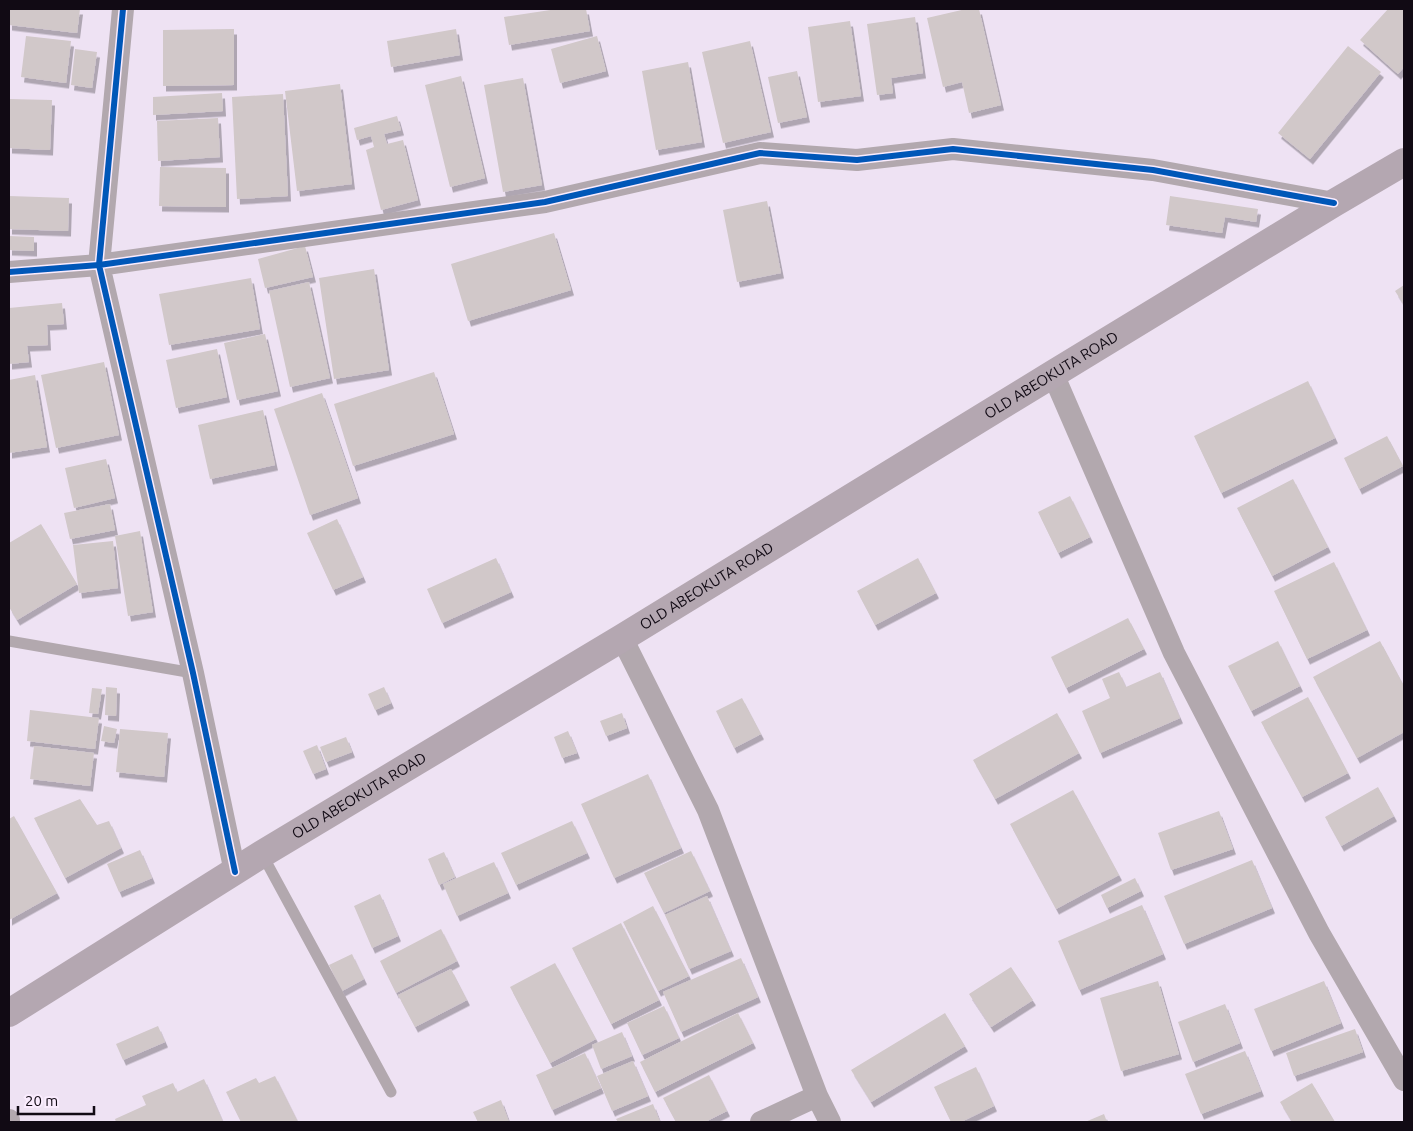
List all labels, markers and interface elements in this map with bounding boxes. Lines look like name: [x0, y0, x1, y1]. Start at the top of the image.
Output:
street label: OLD ABEOKUTA ROAD: [981, 327, 1121, 422]
street label: OLD ABEOKUTA ROAD: [636, 538, 776, 633]
street label: OLD ABEOKUTA ROAD: [289, 749, 429, 842]
scale bar: [18, 1084, 94, 1116]
text: 20 m: [25, 1092, 58, 1109]

